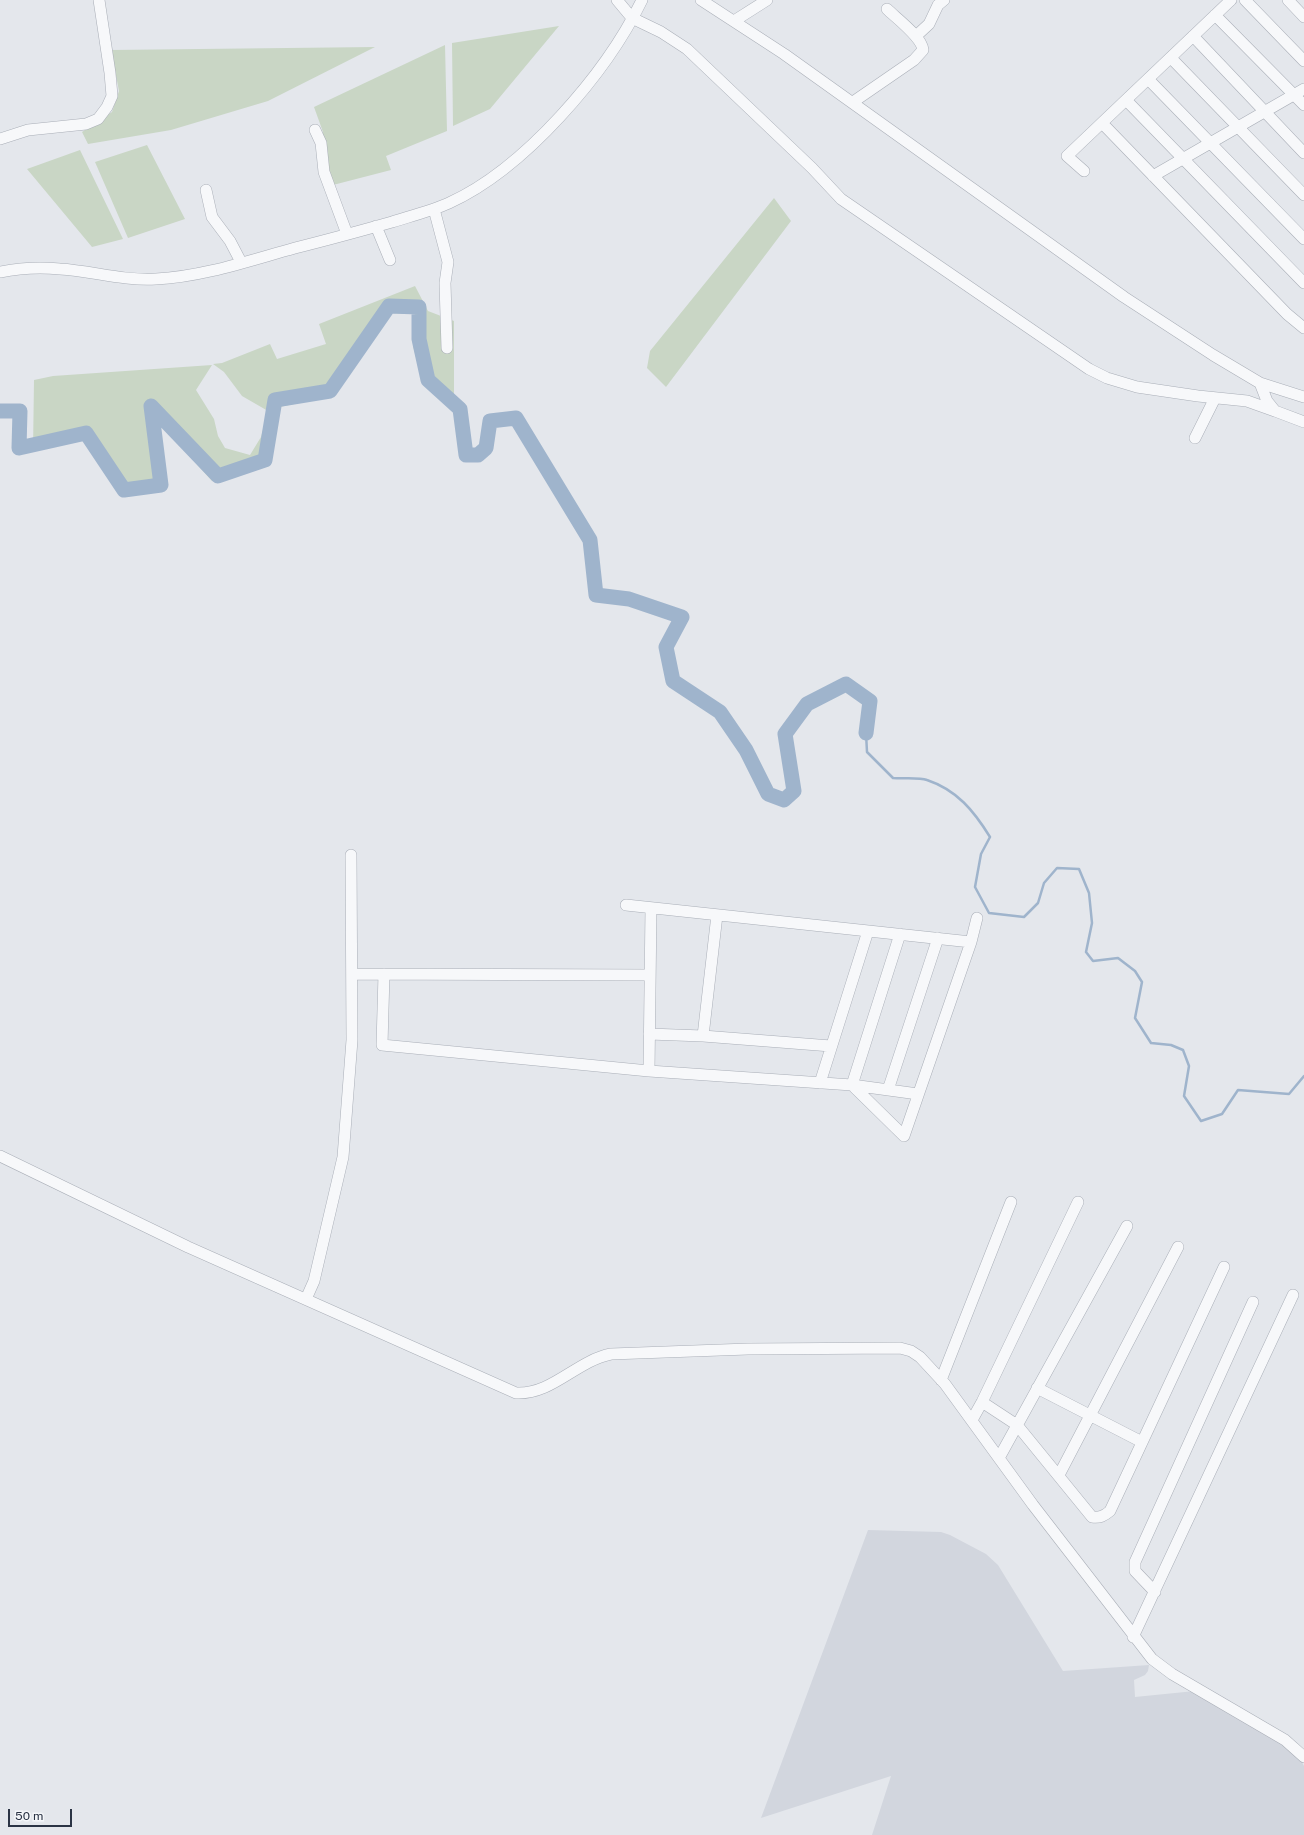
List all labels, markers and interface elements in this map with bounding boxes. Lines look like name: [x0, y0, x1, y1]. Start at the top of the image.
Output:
scale bar: [10, 1801, 74, 1827]
text: 50 m: [15, 1809, 43, 1823]

